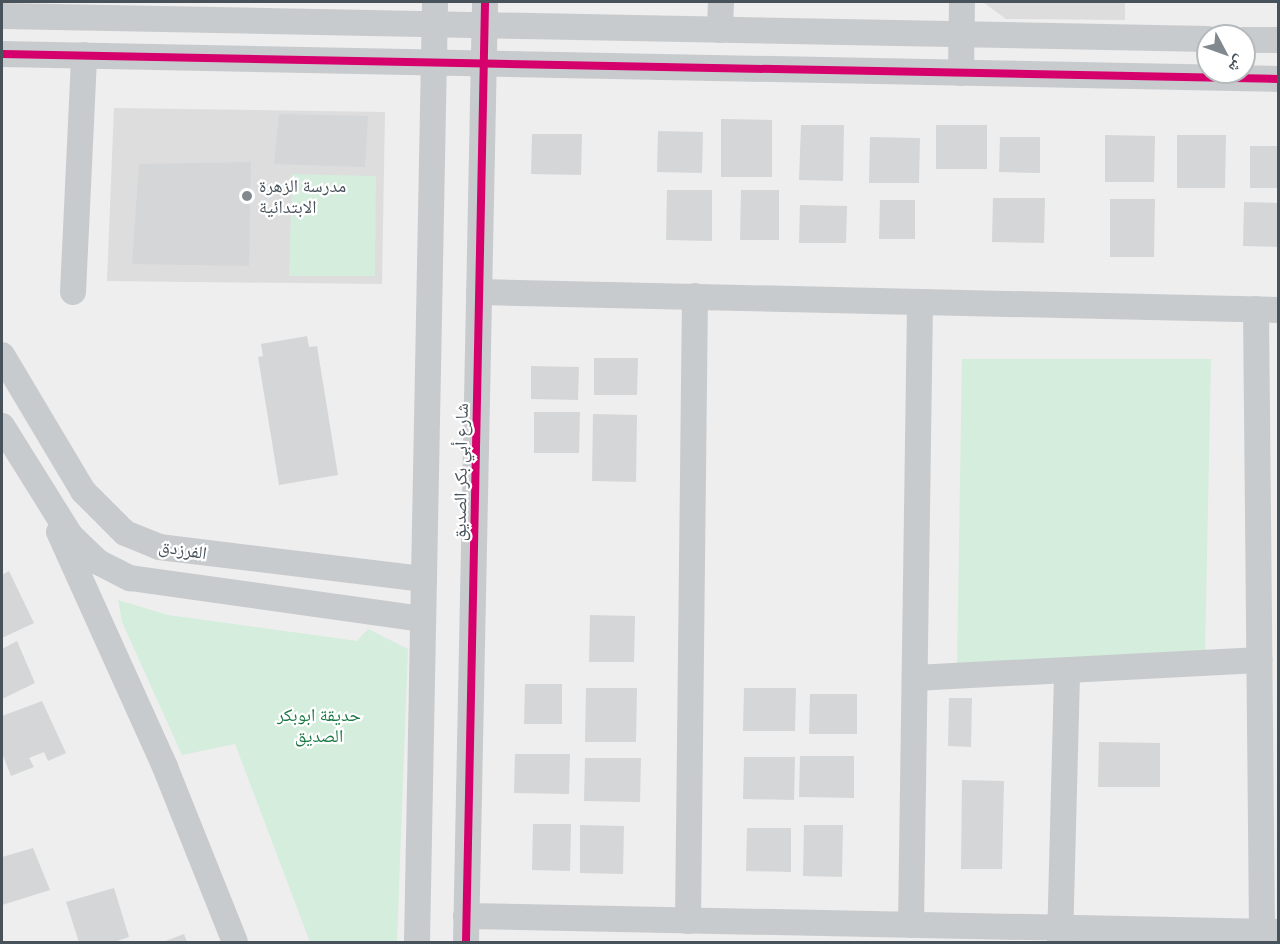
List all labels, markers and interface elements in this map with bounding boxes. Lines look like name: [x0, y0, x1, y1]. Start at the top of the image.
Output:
north arrow: [1196, 24, 1256, 84]
text: ش: [1225, 52, 1251, 77]
place label: مدرسة الزهرة الابتدائية: [259, 175, 346, 218]
marker: مدرسة الزهرة الابتدائية: [240, 189, 254, 203]
street label: شارع أبي بكر الصديق: [448, 403, 472, 541]
street label: الفرزدق: [157, 535, 209, 563]
park label: حديقة ابوبكر الصديق: [277, 704, 361, 746]

